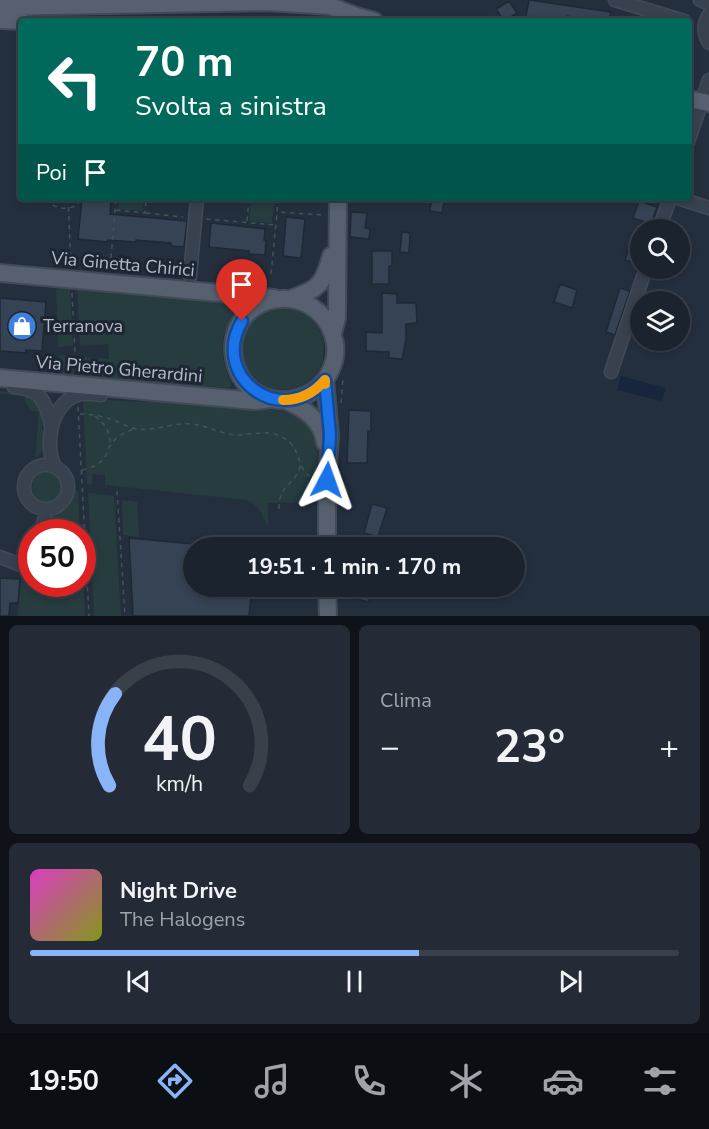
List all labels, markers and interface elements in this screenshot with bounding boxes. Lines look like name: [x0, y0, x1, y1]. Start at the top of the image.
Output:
text: 70 m: [135, 34, 234, 91]
icon: left: [36, 42, 114, 120]
text: Svolta a sinistra: [135, 88, 327, 125]
icon: arrive: [79, 156, 112, 189]
text: Poi: [36, 158, 67, 188]
map controls: [630, 219, 690, 351]
button: search: [630, 219, 690, 279]
street label: Via Ginetta Chirici: [49, 246, 196, 282]
pin: [216, 259, 267, 321]
icon: arrive: [225, 268, 258, 301]
button: layers: [630, 291, 690, 351]
shop icon: Terranova: [6, 310, 38, 342]
place label: Terranova: [43, 314, 123, 338]
street label: Via Pietro Gherardini: [34, 350, 203, 388]
position arrow: [295, 448, 359, 512]
speed limit sign: 50: [18, 519, 96, 597]
text: 19:51 · 1 min · 170 m: [247, 552, 461, 582]
text: Clima: [380, 687, 432, 714]
text: 40: [142, 697, 217, 782]
text: 23°: [494, 717, 565, 778]
text: −: [380, 725, 400, 770]
text: +: [659, 725, 679, 770]
text: km/h: [156, 770, 203, 800]
text: Night Drive: [120, 876, 237, 906]
text: The Halogens: [120, 906, 245, 933]
icon: previous: [122, 965, 155, 998]
icon: pause: [338, 965, 371, 998]
icon: next: [554, 965, 587, 998]
icon: directions: [154, 1060, 196, 1102]
icon: music: [251, 1060, 293, 1102]
icon: phone: [348, 1060, 390, 1102]
icon: climate: [445, 1060, 487, 1102]
icon: car: [542, 1060, 584, 1102]
icon: filters: [639, 1060, 681, 1102]
text: 19:50: [28, 1063, 99, 1100]

